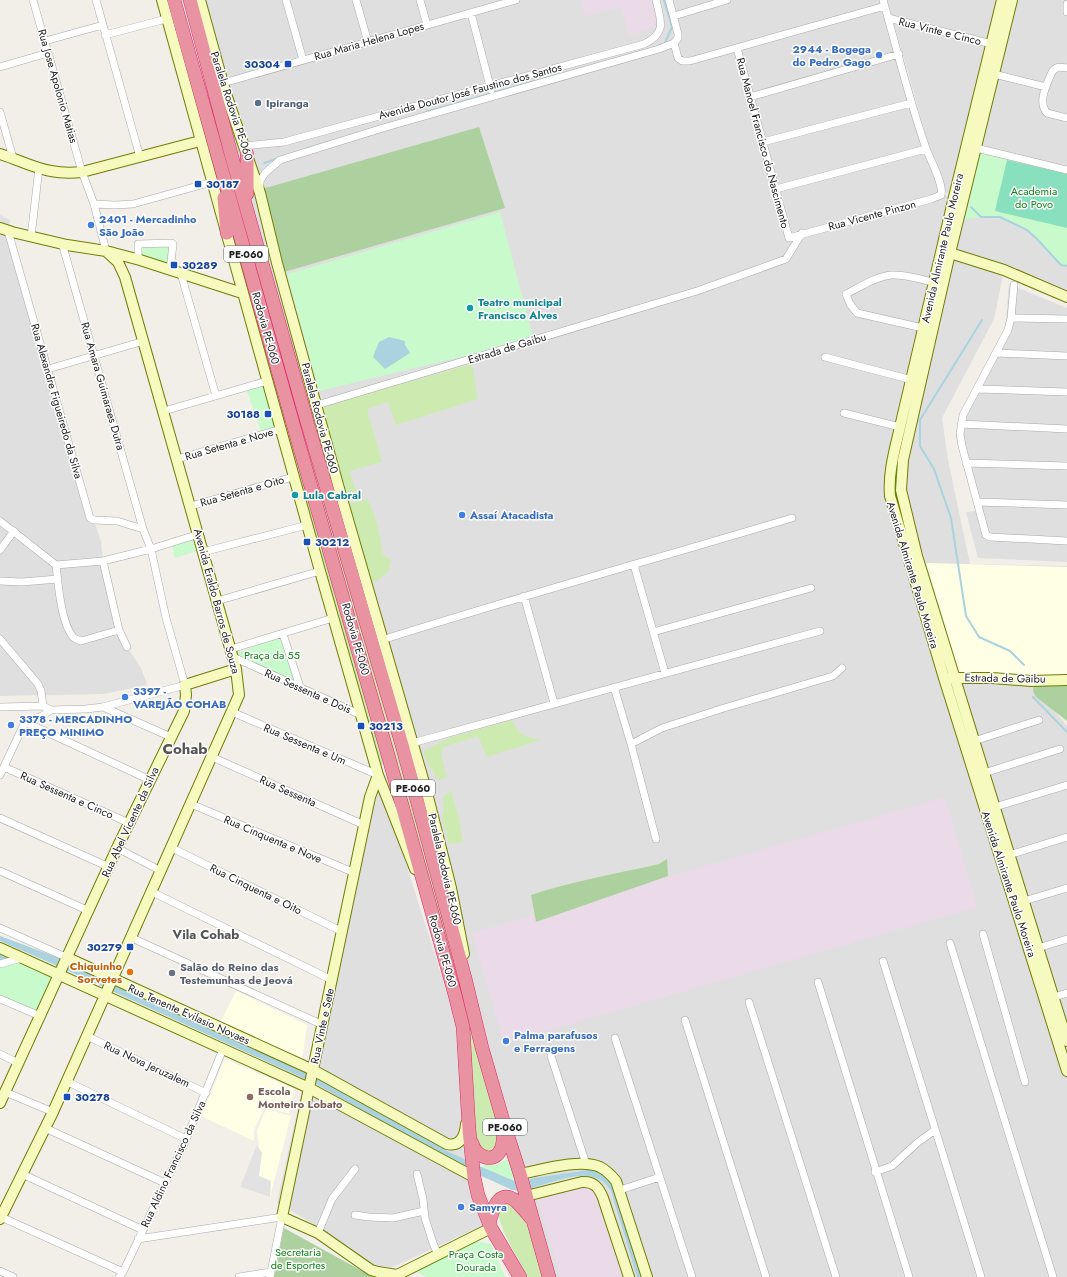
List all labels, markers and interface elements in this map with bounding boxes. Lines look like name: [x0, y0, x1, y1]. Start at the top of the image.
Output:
street label: Rua Vinte e Cinco: [897, 13, 983, 49]
street label: Rua Maria Helena Lopes: [312, 18, 426, 64]
street label: Rua Jose Apolonio Matias: [34, 27, 82, 145]
place label: 2944 - Bogega do Pedro Gago: [793, 41, 872, 70]
street label: Paralela Rodovia PE-060: [207, 49, 257, 163]
marker: 2944 - Bogega do Pedro Gago: [874, 50, 884, 60]
place label: 30304: [244, 56, 280, 72]
street label: Rua Manoel Francisco do Nascimento: [733, 56, 793, 230]
marker: 30304: [283, 59, 293, 69]
street label: Avenida Doutor José Faustino dos Santos: [377, 59, 564, 123]
place label: Ipiranga: [266, 95, 309, 111]
marker: Ipiranga: [253, 98, 263, 108]
street label: Avenida Almirante Paulo Moreira: [917, 172, 967, 324]
place label: 30187: [206, 176, 239, 192]
marker: 30187: [193, 179, 203, 189]
park label: Academia do Povo: [1011, 183, 1057, 212]
street label: Rua Vicente Pinzon: [826, 196, 918, 234]
place label: 2401 - Mercadinho São João: [99, 211, 197, 240]
marker: 2401 - Mercadinho São João: [86, 220, 96, 230]
road number: PE-060: [224, 246, 268, 262]
place label: 30289: [182, 257, 218, 273]
marker: 30289: [169, 260, 179, 270]
street label: Rodovia PE-060: [248, 290, 284, 366]
place label: Teatro municipal Francisco Alves: [478, 294, 562, 323]
marker: Teatro municipal Francisco Alves: [465, 303, 475, 313]
street label: Rua Amara Guimaraes Dutra: [77, 320, 129, 452]
street label: Rua Alexandre Figueiredo da Silva: [27, 322, 87, 480]
street label: Estrada de Gaibu: [466, 329, 548, 367]
street label: Paralela Rodovia PE-060: [298, 361, 343, 475]
place label: 30188: [226, 406, 260, 422]
marker: 30188: [263, 409, 273, 419]
street label: Rua Setenta e Nove: [183, 424, 275, 464]
street label: Rua Setenta e Oito: [198, 471, 286, 511]
place label: Lula Cabral: [303, 487, 361, 503]
marker: Lula Cabral: [290, 490, 300, 500]
street label: Avenida Almirante Paulo Moreira: [883, 500, 943, 650]
place label: Assaí Atacadista: [469, 507, 554, 523]
marker: Assaí Atacadista: [457, 510, 467, 520]
street label: Avenida Eraldo Barros de Souza: [190, 527, 244, 675]
place label: 30212: [315, 534, 349, 550]
marker: 30212: [302, 537, 312, 547]
street label: Rodovia PE-060: [338, 601, 374, 677]
park label: Praça da 55: [244, 647, 300, 663]
street label: Rua Sessenta e Dois: [262, 665, 354, 718]
street label: Estrada de Gaibu: [964, 669, 1046, 687]
place label: 3397 - VAREJÃO COHAB: [132, 683, 226, 712]
marker: 3397 - VAREJÃO COHAB: [120, 692, 130, 702]
place label: 3378 - MERCADINHO PREÇO MINIMO: [19, 711, 132, 740]
place label: 30213: [369, 718, 403, 734]
street label: Rua Sessenta e Um: [261, 719, 349, 769]
marker: 3378 - MERCADINHO PREÇO MINIMO: [6, 720, 16, 730]
marker: 30213: [356, 721, 366, 731]
district label: Cohab: [162, 738, 208, 760]
street label: Rua Abel Vicente da Silva: [97, 764, 163, 880]
street label: Rua Sessenta e Cinco: [18, 767, 116, 823]
street label: Rua Sessenta: [257, 771, 319, 811]
road number: PE-060: [391, 780, 435, 796]
street label: Avenida Almirante Paulo Moreira: [978, 809, 1040, 959]
street label: Rua Cinquenta e Nove: [222, 811, 325, 867]
street label: Paralela Rodovia PE-060: [424, 812, 466, 927]
street label: Rua Cinquenta e Oito: [207, 860, 305, 918]
street label: Rodovia PE-060: [425, 913, 461, 989]
district label: Vila Cohab: [172, 925, 239, 944]
place label: 30279: [87, 939, 122, 955]
marker: 30279: [125, 942, 135, 952]
place label: Chiquinho Sorvetes: [70, 958, 123, 987]
place label: Salão do Reino das Testemunhas de Jeová: [180, 959, 293, 988]
marker: Chiquinho Sorvetes: [125, 967, 135, 977]
marker: Salão do Reino das Testemunhas de Jeová: [167, 968, 177, 978]
street label: Rua Tenente Evilasio Novaes: [126, 980, 253, 1048]
street label: Rua Vinte e Sete: [306, 986, 338, 1065]
place label: Palma parafusos e Ferragens: [514, 1027, 597, 1056]
marker: Palma parafusos e Ferragens: [501, 1036, 511, 1046]
street label: Rua Nova Jeruzalem: [101, 1037, 193, 1091]
place label: Escola Monteiro Lobato: [258, 1083, 343, 1112]
place label: 30278: [75, 1089, 110, 1105]
marker: 30278: [62, 1092, 72, 1102]
marker: Escola Monteiro Lobato: [245, 1092, 255, 1102]
street label: Rua Aldino Francisco da Silva: [137, 1098, 209, 1230]
road number: PE-060: [483, 1119, 527, 1135]
place label: Samyra: [469, 1199, 507, 1215]
marker: Samyra: [456, 1202, 466, 1212]
park label: Secretaria de Esportes: [271, 1244, 326, 1273]
park label: Praça Costa Dourada: [449, 1246, 503, 1275]

